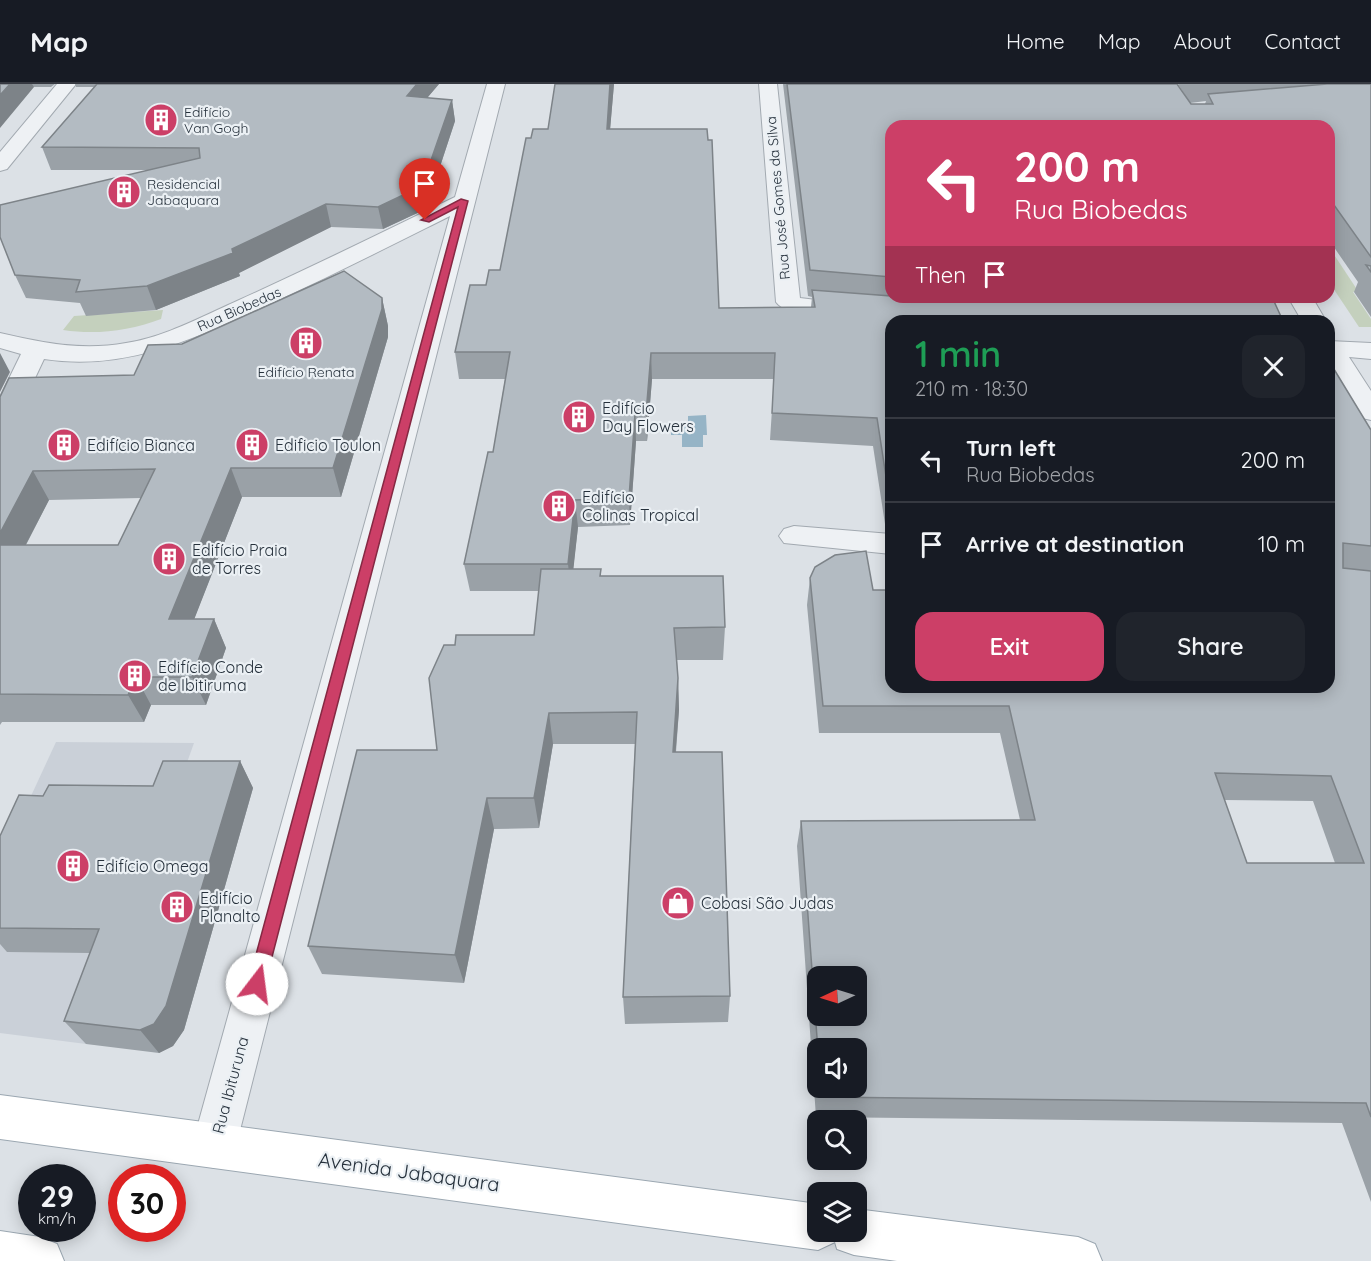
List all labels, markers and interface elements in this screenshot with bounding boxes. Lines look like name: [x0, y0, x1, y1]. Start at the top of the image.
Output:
text: Map: [30, 24, 88, 59]
text: Home: [1006, 28, 1065, 54]
text: Map: [1098, 28, 1141, 54]
text: About: [1174, 28, 1232, 54]
text: Contact: [1265, 28, 1341, 54]
building icon: Edifício Van Gogh: [143, 102, 179, 138]
place label: Edifício Van Gogh: [184, 103, 248, 137]
street label: Rua José Gomes da Silva: [762, 116, 794, 280]
text: 200 m: [1014, 140, 1140, 193]
icon: left: [915, 144, 993, 222]
pin: [399, 158, 450, 220]
icon: arrive: [408, 167, 441, 200]
building icon: Residencial Jabaquara: [106, 174, 142, 210]
place label: Residencial Jabaquara: [147, 175, 220, 209]
text: Rua Biobedas: [1014, 192, 1188, 226]
icon: arrive: [978, 258, 1011, 291]
text: Then: [915, 261, 966, 289]
street label: Rua Biobedas: [194, 282, 284, 336]
building icon: Edifício Renata: [288, 325, 324, 361]
text: 1 min: [915, 331, 1001, 376]
button: close: [1242, 335, 1305, 398]
place label: Edifício Renata: [258, 363, 354, 381]
text: 210 m · 18:30: [915, 376, 1028, 401]
place label: Edifício Day Flowers: [602, 398, 694, 436]
building icon: Edifício Day Flowers: [561, 399, 597, 435]
building icon: Edifício Bianca: [46, 427, 82, 463]
building icon: Edificio Toulon: [234, 427, 270, 463]
text: Turn left: [966, 434, 1056, 462]
place label: Edifício Bianca: [87, 435, 195, 455]
place label: Edificio Toulon: [275, 435, 381, 455]
icon: left: [915, 444, 948, 477]
text: 200 m: [1241, 446, 1305, 474]
text: Rua Biobedas: [966, 462, 1095, 487]
place label: Edifício Colinas Tropical: [582, 487, 699, 525]
building icon: Edifício Colinas Tropical: [541, 488, 577, 524]
icon: arrive: [915, 528, 948, 561]
text: Arrive at destination: [966, 530, 1184, 558]
text: 10 m: [1258, 530, 1305, 558]
place label: Edifício Praia de Torres: [192, 540, 287, 578]
building icon: Edifício Praia de Torres: [151, 541, 187, 577]
button: Exit: [915, 612, 1104, 681]
button: Share: [1116, 612, 1305, 681]
place label: Edifício Conde de Ibitiruma: [158, 657, 263, 695]
building icon: Edifício Conde de Ibitiruma: [117, 658, 153, 694]
building icon: Edifício Omega: [55, 848, 91, 884]
place label: Edifício Omega: [96, 856, 208, 876]
shop icon: Cobasi São Judas: [660, 885, 696, 921]
place label: Edifício Planalto: [200, 888, 261, 926]
building icon: Edifício Planalto: [159, 889, 195, 925]
place label: Cobasi São Judas: [701, 893, 834, 913]
position arrow: [225, 952, 289, 1016]
north arrow: [807, 966, 867, 1026]
map controls: [807, 966, 867, 1242]
street label: Rua Ibituruna: [207, 1034, 253, 1136]
button: sound: [807, 1038, 867, 1098]
button: search: [807, 1110, 867, 1170]
street label: Avenida Jabaquara: [317, 1146, 501, 1197]
speed limit sign: 30: [108, 1164, 186, 1242]
text: 29: [40, 1177, 74, 1215]
button: layers: [807, 1182, 867, 1242]
text: km/h: [38, 1209, 76, 1228]

